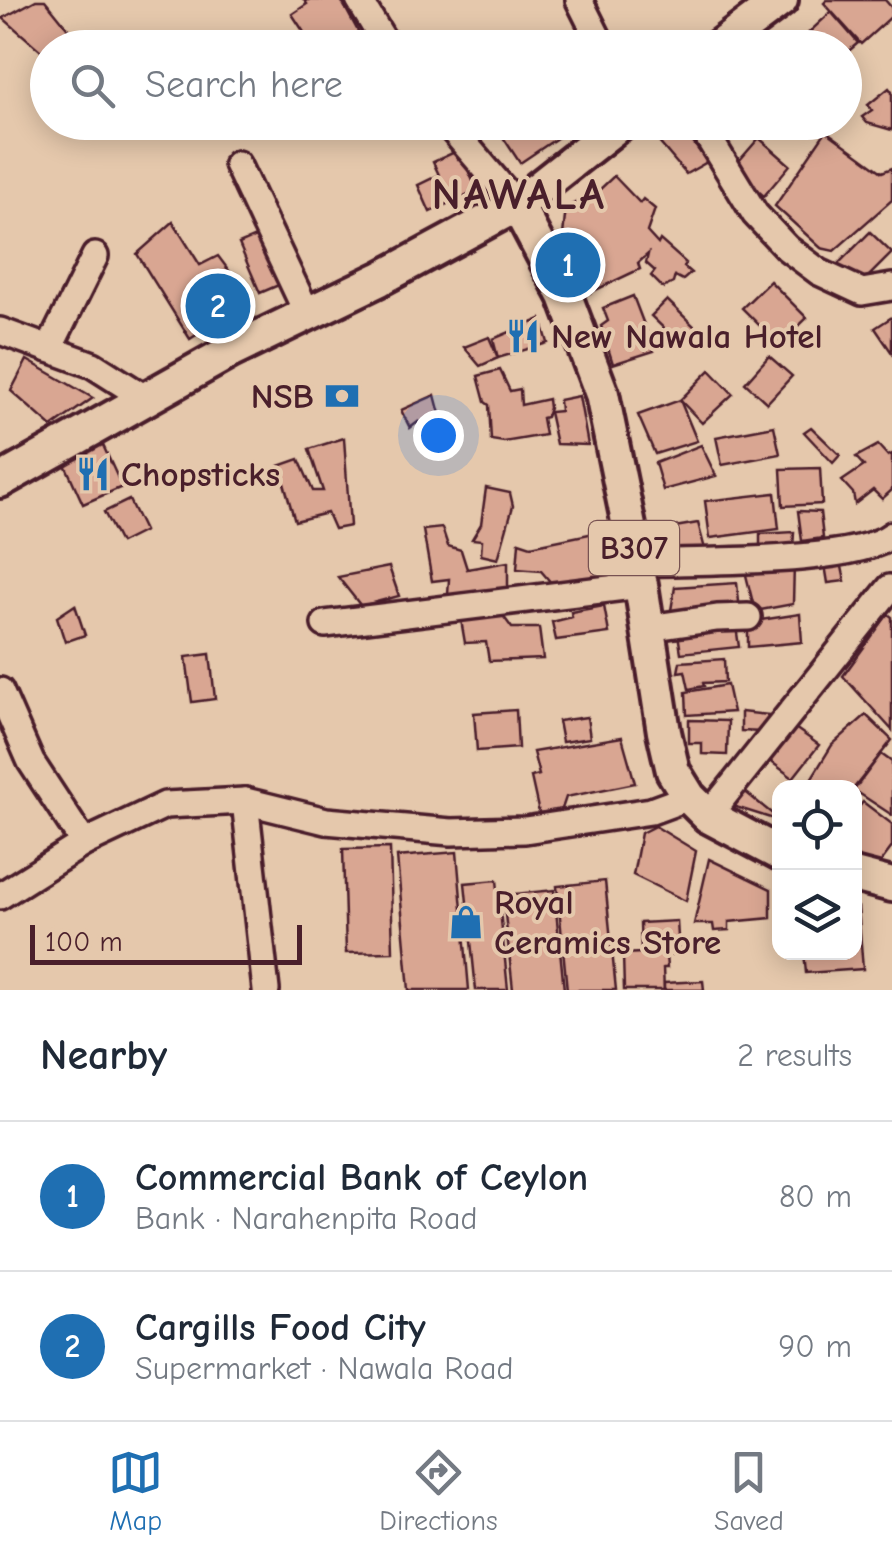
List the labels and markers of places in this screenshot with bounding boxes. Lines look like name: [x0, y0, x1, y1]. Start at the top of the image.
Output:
pin: 1: [536, 228, 600, 302]
pin: 2: [186, 268, 250, 344]
place label: New Nawala Hotel: [551, 316, 823, 357]
restaurant icon: New Nawala Hotel: [504, 317, 542, 355]
place label: NSB: [251, 376, 314, 417]
bank icon: NSB: [323, 377, 361, 415]
place label: Chopsticks: [121, 454, 280, 495]
restaurant icon: Chopsticks: [74, 455, 112, 493]
place label: Royal Ceramics Store: [494, 882, 721, 963]
shop icon: Royal Ceramics Store: [447, 903, 485, 941]

